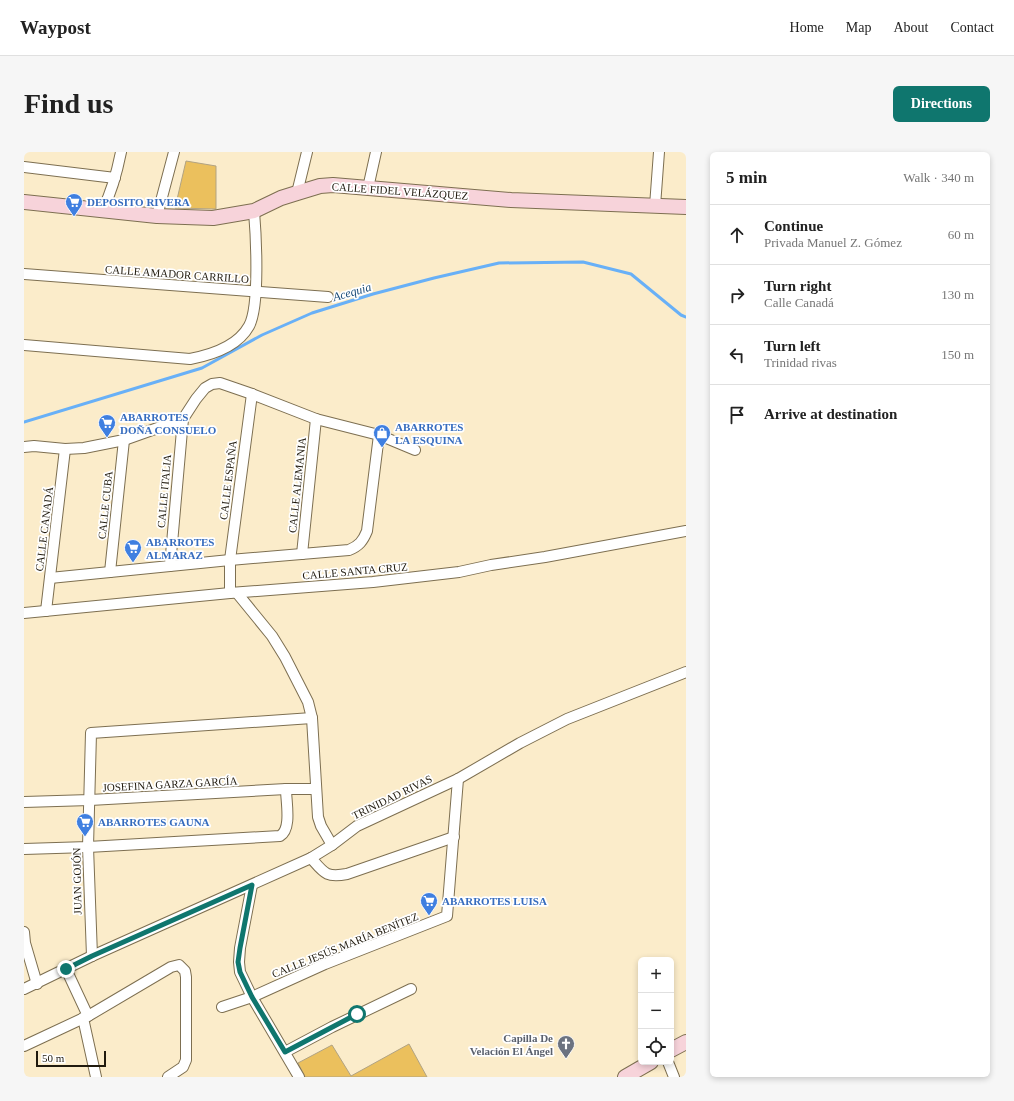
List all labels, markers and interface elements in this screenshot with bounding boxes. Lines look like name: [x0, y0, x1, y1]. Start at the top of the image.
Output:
text: Waypost: [20, 17, 91, 38]
text: Home: [790, 20, 824, 35]
text: Map: [846, 20, 871, 35]
text: About: [893, 20, 928, 35]
text: Contact: [950, 20, 994, 35]
button: Directions: [893, 86, 990, 122]
text: Find us: [24, 88, 114, 119]
text: 5 min: [726, 168, 767, 187]
text: Walk · 340 m: [903, 170, 974, 185]
street label: CALLE FIDEL VELÁZQUEZ: [331, 180, 469, 202]
supermarket icon: DEPOSITO RIVERA: [64, 192, 84, 217]
place label: DEPOSITO RIVERA: [87, 196, 190, 208]
text: Continue: [764, 218, 823, 234]
icon: ahead: [726, 224, 748, 246]
text: 60 m: [948, 227, 974, 242]
text: Privada Manuel Z. Gómez: [764, 235, 902, 250]
street label: CALLE AMADOR CARRILLO: [105, 263, 249, 285]
text: Turn right: [764, 278, 831, 294]
water label: Acequia: [330, 280, 373, 304]
icon: right: [726, 284, 748, 306]
text: 130 m: [941, 287, 974, 302]
text: Calle Canadá: [764, 295, 834, 310]
text: Turn left: [764, 338, 821, 354]
icon: left: [726, 344, 748, 366]
text: 150 m: [941, 347, 974, 362]
text: Trinidad rivas: [764, 355, 837, 370]
icon: arrive: [726, 404, 748, 426]
text: Arrive at destination: [764, 406, 897, 422]
place label: ABARROTES DOÑA CONSUELO: [120, 411, 217, 436]
supermarket icon: ABARROTES DOÑA CONSUELO: [97, 413, 117, 438]
place label: ABARROTES LA ESQUINA: [395, 421, 463, 446]
shop icon: ABARROTES LA ESQUINA: [372, 423, 392, 448]
street label: CALLE ALEMANIA: [286, 436, 308, 533]
street label: CALLE ESPAÑA: [217, 440, 239, 520]
street label: CALLE ITALIA: [155, 454, 173, 528]
street label: CALLE CUBA: [95, 470, 115, 540]
street label: CALLE CANADÁ: [33, 486, 55, 572]
place label: ABARROTES ALMARAZ: [146, 536, 214, 561]
supermarket icon: ABARROTES ALMARAZ: [123, 538, 143, 563]
street label: CALLE SANTA CRUZ: [302, 560, 408, 582]
street label: TRINIDAD RIVAS: [350, 772, 434, 822]
street label: JOSEFINA GARZA GARCÍA: [102, 774, 238, 794]
supermarket icon: ABARROTES GAUNA: [75, 812, 95, 837]
place label: ABARROTES GAUNA: [98, 816, 210, 828]
street label: JUAN GOJÓN: [70, 847, 84, 915]
supermarket icon: ABARROTES LUISA: [419, 891, 439, 916]
place label: ABARROTES LUISA: [442, 895, 547, 907]
street label: CALLE JESÚS MARÍA BENÍTEZ: [270, 910, 420, 980]
map controls: [638, 957, 674, 1065]
button: +: [638, 957, 674, 993]
route end: [57, 960, 75, 978]
button: −: [638, 993, 674, 1029]
route start: [348, 1005, 366, 1023]
button: locate: [638, 1029, 674, 1065]
place label: Capilla De Velación El Ángel: [470, 1032, 553, 1057]
church icon: Capilla De Velación El Ángel: [556, 1034, 576, 1059]
scale bar: [36, 1049, 106, 1068]
text: 50 m: [42, 1052, 64, 1064]

